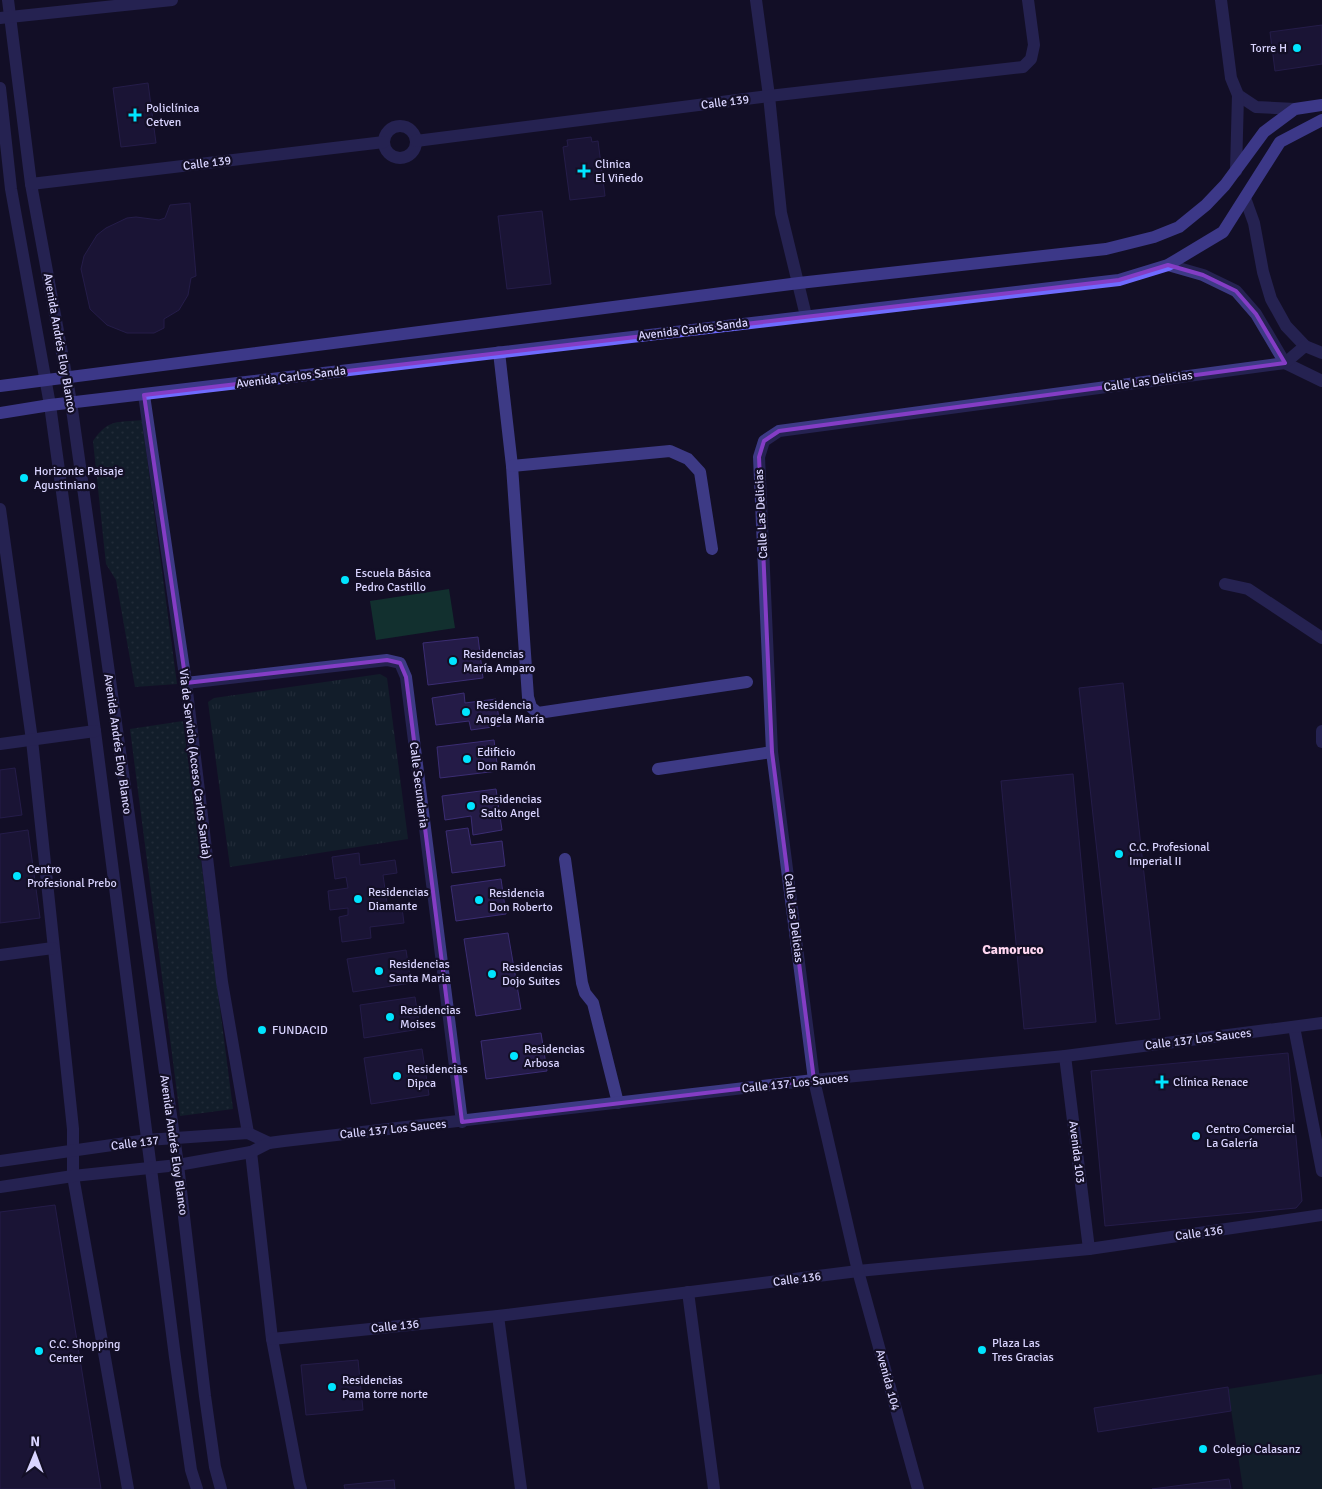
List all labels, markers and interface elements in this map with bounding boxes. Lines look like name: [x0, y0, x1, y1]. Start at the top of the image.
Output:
place label: Torre H: [1251, 41, 1287, 56]
marker: Torre H: [1291, 42, 1303, 54]
street label: Calle 139: [700, 92, 750, 113]
place label: Policlínica Cetven: [146, 101, 199, 130]
marker: Policlínica Cetven: [128, 108, 142, 122]
street label: Calle 139: [182, 153, 232, 174]
place label: Clinica El Viñedo: [595, 157, 643, 186]
marker: Clinica El Viñedo: [577, 164, 591, 178]
street label: Avenida Andrés Eloy Blanco: [40, 272, 79, 414]
street label: Avenida Carlos Sanda: [637, 315, 749, 344]
street label: Avenida Carlos Sanda: [235, 363, 347, 392]
street label: Calle Las Delicias: [1103, 368, 1194, 395]
place label: Horizonte Paisaje Agustiniano: [34, 464, 124, 493]
street label: Calle Las Delicias: [752, 469, 771, 559]
marker: Horizonte Paisaje Agustiniano: [18, 472, 30, 484]
place label: Escuela Básica Pedro Castillo: [355, 566, 431, 595]
marker: Escuela Básica Pedro Castillo: [339, 574, 351, 586]
place label: Residencias María Amparo: [463, 647, 535, 676]
marker: Residencias María Amparo: [447, 655, 459, 667]
street label: Vía de Servicio (Acceso Carlos Sanda): [175, 668, 214, 860]
street label: Avenida Andrés Eloy Blanco: [100, 673, 135, 815]
place label: Residencia Angela María: [476, 698, 544, 727]
marker: Residencia Angela María: [460, 706, 472, 718]
street label: Calle Secundaria: [406, 741, 431, 829]
place label: Edificio Don Ramón: [477, 745, 536, 774]
marker: Edificio Don Ramón: [461, 753, 473, 765]
place label: Residencias Salto Angel: [481, 792, 542, 821]
marker: Residencias Salto Angel: [465, 800, 477, 812]
place label: C.C. Profesional Imperial II: [1129, 840, 1210, 869]
marker: C.C. Profesional Imperial II: [1113, 848, 1125, 860]
place label: Centro Profesional Prebo: [27, 862, 117, 891]
marker: Centro Profesional Prebo: [11, 870, 23, 882]
street label: Calle Las Delicias: [781, 873, 806, 963]
place label: Residencias Diamante: [368, 885, 429, 914]
place label: Residencia Don Roberto: [489, 886, 553, 915]
marker: Residencias Diamante: [352, 893, 364, 905]
marker: Residencia Don Roberto: [473, 894, 485, 906]
district label: Camoruco: [982, 941, 1044, 958]
place label: Residencias Santa Maria: [389, 957, 451, 986]
place label: Residencias Dojo Suites: [502, 960, 563, 989]
marker: Residencias Santa Maria: [373, 965, 385, 977]
marker: Residencias Dojo Suites: [486, 968, 498, 980]
place label: Residencias Moises: [400, 1003, 461, 1032]
marker: Residencias Moises: [384, 1011, 396, 1023]
place label: FUNDACID: [272, 1023, 328, 1038]
marker: FUNDACID: [256, 1024, 268, 1036]
street label: Calle 137 Los Sauces: [1144, 1026, 1252, 1053]
place label: Residencias Arbosa: [524, 1042, 585, 1071]
marker: Residencias Arbosa: [508, 1050, 520, 1062]
place label: Residencias Dipca: [407, 1062, 468, 1091]
marker: Residencias Dipca: [391, 1070, 403, 1082]
street label: Calle 137 Los Sauces: [741, 1070, 849, 1097]
street label: Avenida Andrés Eloy Blanco: [156, 1074, 191, 1216]
marker: Clínica Renace: [1155, 1075, 1169, 1089]
place label: Clínica Renace: [1173, 1075, 1248, 1090]
street label: Calle 137 Los Sauces: [339, 1116, 447, 1143]
street label: Avenida 103: [1065, 1120, 1088, 1184]
place label: Centro Comercial La Galería: [1206, 1122, 1295, 1151]
marker: Centro Comercial La Galería: [1190, 1130, 1202, 1142]
street label: Calle 137: [110, 1133, 160, 1154]
street label: Calle 136: [1174, 1223, 1224, 1244]
street label: Calle 136: [772, 1269, 822, 1290]
street label: Calle 136: [370, 1317, 420, 1336]
place label: Plaza Las Tres Gracias: [992, 1336, 1054, 1365]
place label: C.C. Shopping Center: [49, 1337, 120, 1366]
marker: Plaza Las Tres Gracias: [976, 1344, 988, 1356]
marker: C.C. Shopping Center: [33, 1345, 45, 1357]
street label: Avenida 104: [872, 1348, 903, 1413]
place label: Residencias Pama torre norte: [342, 1373, 428, 1402]
marker: Residencias Pama torre norte: [326, 1381, 338, 1393]
north arrow: [10, 1429, 60, 1479]
text: N: [30, 1433, 40, 1450]
place label: Colegio Calasanz: [1213, 1442, 1300, 1457]
marker: Colegio Calasanz: [1197, 1443, 1209, 1455]

